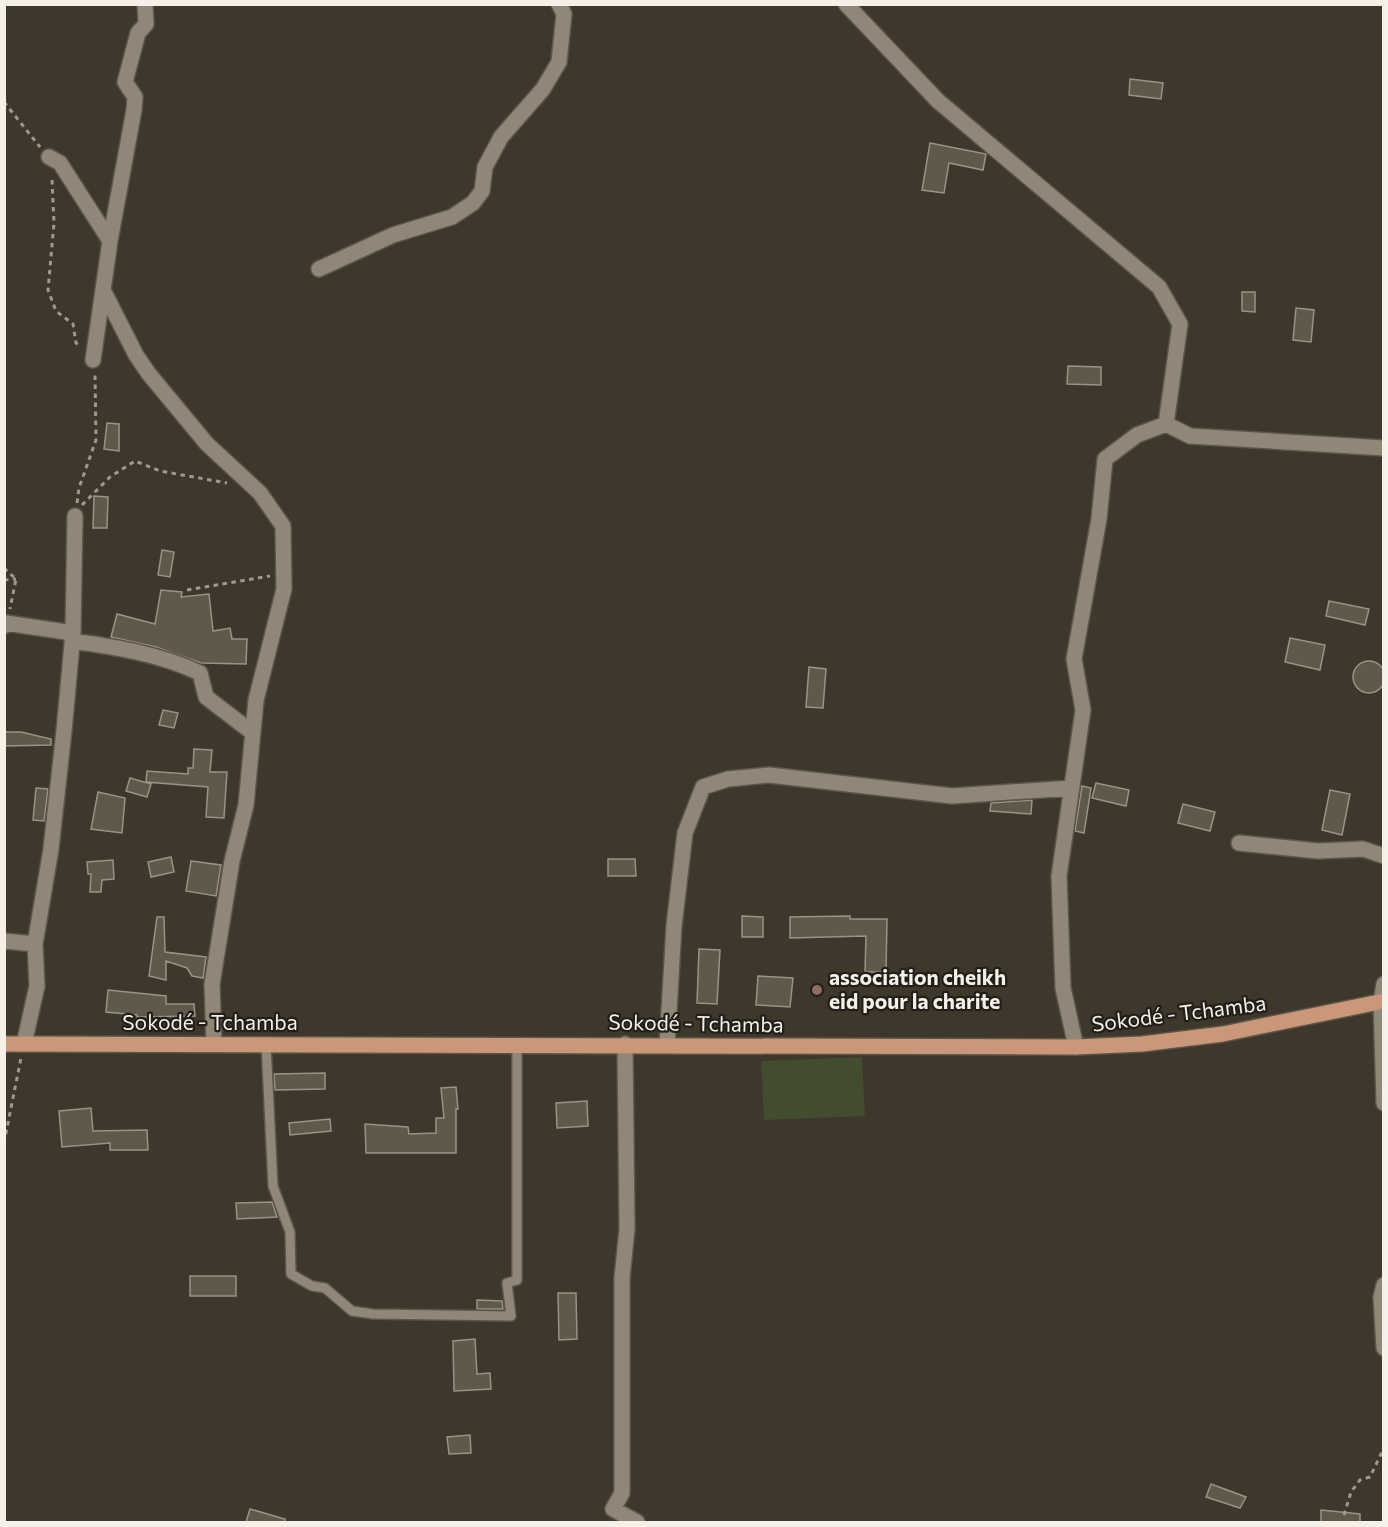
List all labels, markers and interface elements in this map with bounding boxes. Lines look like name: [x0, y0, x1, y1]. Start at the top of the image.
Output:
place label: association cheikh eid pour la charite: [829, 964, 1006, 1013]
marker: association cheikh eid pour la charite: [810, 983, 824, 997]
street label: Sokodé - Tchamba: [1090, 989, 1267, 1036]
street label: Sokodé - Tchamba: [608, 1008, 784, 1037]
street label: Sokodé - Tchamba: [122, 1009, 298, 1034]

